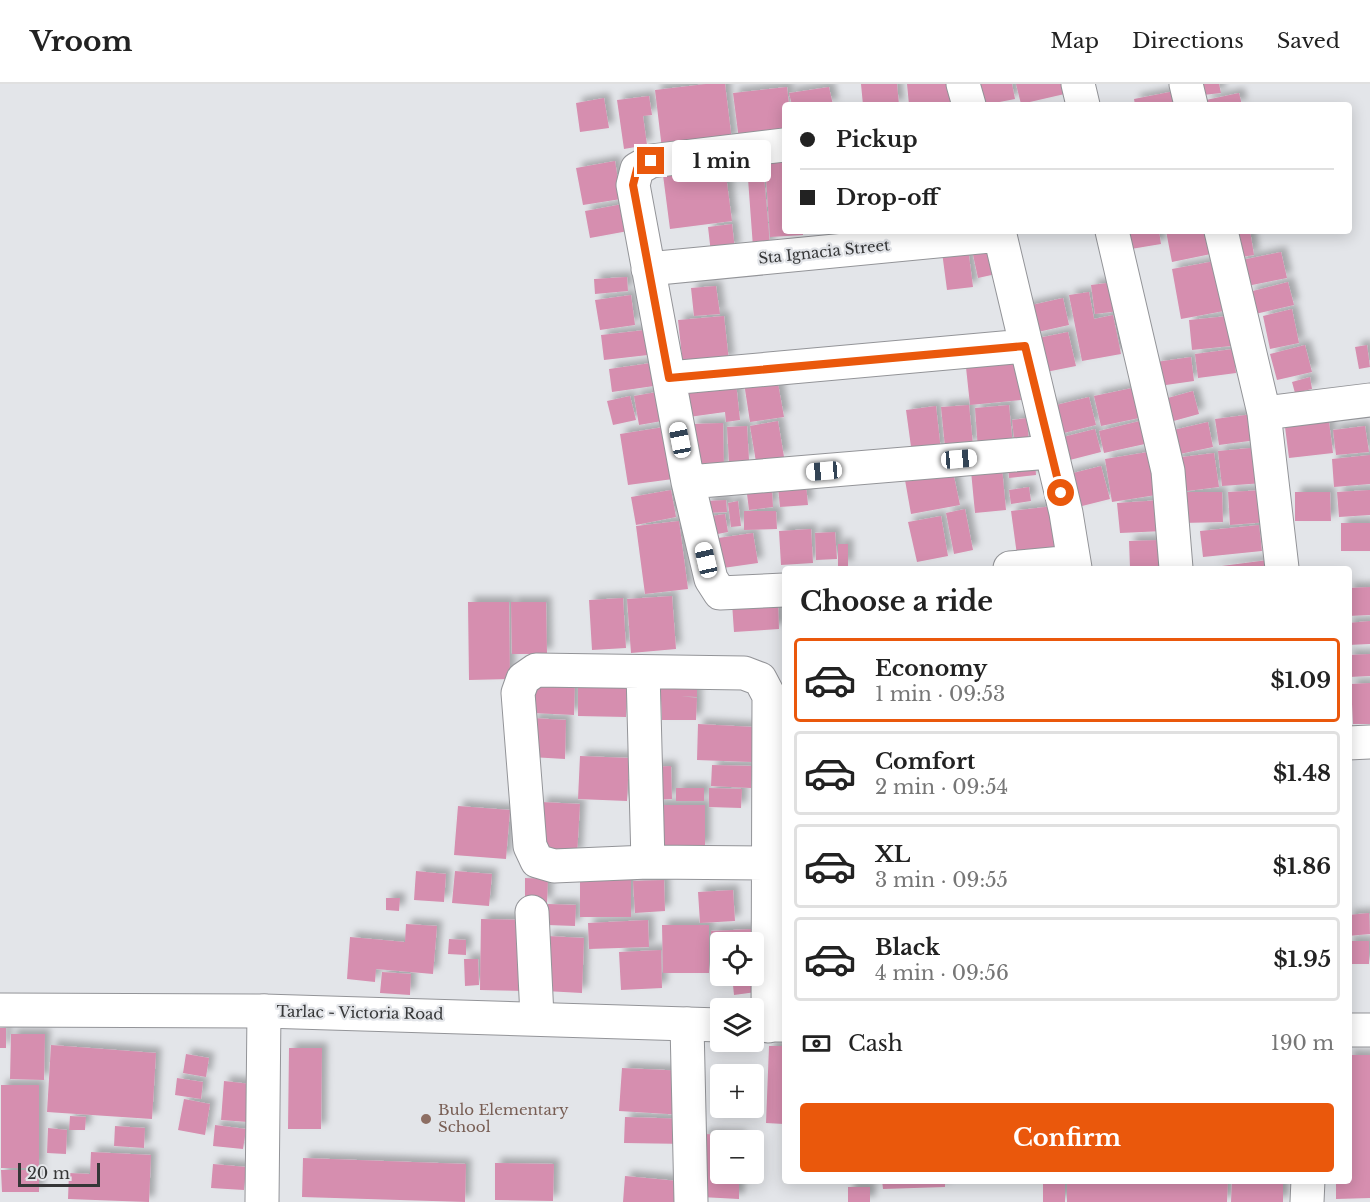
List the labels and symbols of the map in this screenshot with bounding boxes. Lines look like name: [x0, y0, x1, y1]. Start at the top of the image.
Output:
callout: 1 min: [672, 140, 771, 182]
route end: [637, 147, 664, 174]
street label: Sta Ignacia Street: [757, 235, 891, 268]
car: [668, 421, 692, 459]
car: [940, 448, 978, 470]
car: [805, 460, 843, 482]
route start: [1047, 479, 1074, 506]
car: [693, 540, 719, 580]
street label: Tarlac - Victoria Road: [276, 1002, 444, 1023]
place label: Bulo Elementary School: [438, 1100, 569, 1136]
marker: Bulo Elementary School: [419, 1112, 433, 1126]
scale bar: [18, 1160, 100, 1188]

